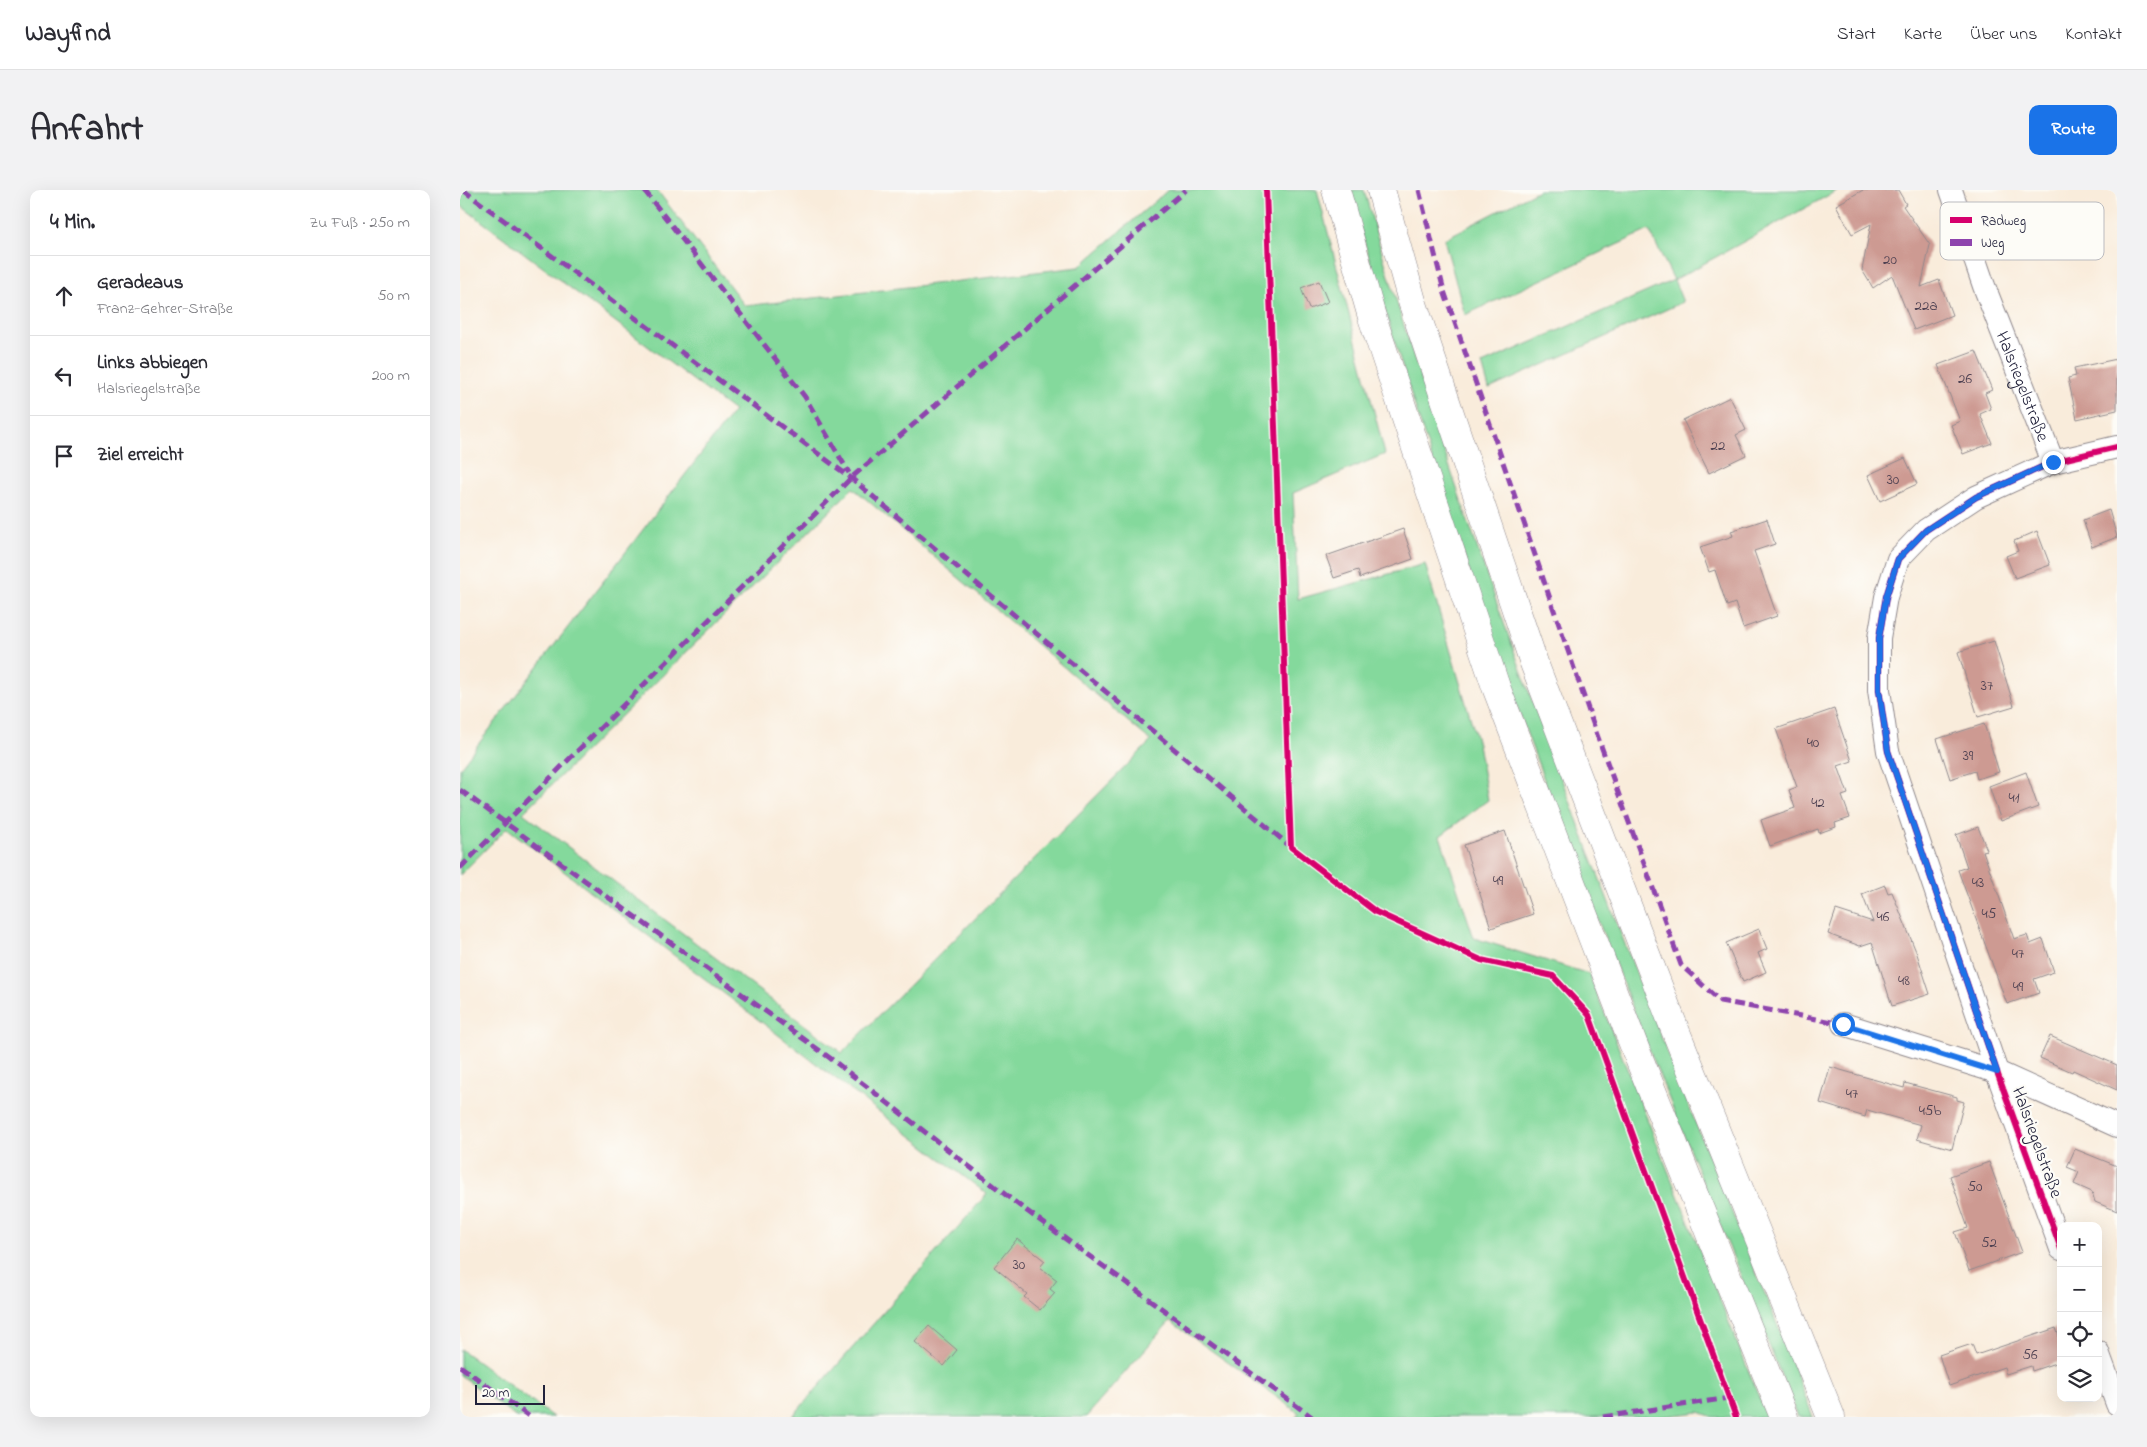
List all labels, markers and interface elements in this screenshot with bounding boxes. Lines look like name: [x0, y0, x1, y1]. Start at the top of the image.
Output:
text: Wayfind: [25, 17, 111, 52]
text: Start: [1837, 22, 1876, 48]
text: Karte: [1904, 22, 1942, 48]
text: Über uns: [1970, 22, 2037, 48]
text: Kontakt: [2065, 22, 2122, 48]
text: Anfahrt: [30, 105, 143, 156]
button: Route: [2029, 105, 2117, 155]
legend: [1940, 202, 2104, 260]
text: 4 Min.: [50, 208, 95, 238]
text: Zu Fuß · 250 m: [309, 211, 410, 235]
text: Radweg: [1981, 211, 2026, 233]
text: Weg: [1981, 233, 2004, 255]
house number: 20: [1883, 249, 1897, 271]
text: Geradeaus: [97, 270, 184, 297]
icon: ahead: [50, 282, 78, 310]
text: 50 m: [378, 284, 410, 308]
house number: 22a: [1914, 295, 1938, 317]
text: Franz-Gehrer-Straße: [97, 297, 233, 321]
street label: Halsriegelstraße: [1988, 328, 2055, 447]
text: Links abbiegen: [97, 350, 208, 377]
icon: left: [50, 362, 78, 390]
text: 200 m: [372, 364, 410, 388]
house number: 26: [1958, 368, 1972, 390]
text: Halsriegelstraße: [97, 377, 201, 401]
house number: 22: [1711, 435, 1726, 457]
icon: arrive: [50, 442, 78, 470]
text: Ziel erreicht: [97, 442, 184, 469]
route end: [2042, 451, 2065, 474]
house number: 30: [1887, 469, 1900, 491]
house number: 37: [1981, 675, 1993, 697]
house number: 40: [1807, 732, 1820, 754]
house number: 39: [1963, 745, 1974, 767]
house number: 41: [2009, 787, 2020, 809]
house number: 42: [1811, 792, 1825, 814]
house number: 49: [1493, 870, 1504, 892]
house number: 43: [1972, 872, 1984, 894]
house number: 45: [1982, 903, 1997, 925]
house number: 46: [1877, 906, 1890, 928]
house number: 47: [2012, 943, 2024, 965]
house number: 48: [1898, 970, 1910, 992]
house number: 49: [2013, 976, 2024, 998]
route start: [1832, 1013, 1855, 1036]
house number: 47: [1846, 1083, 1858, 1105]
street label: Halsriegelstraße: [2003, 1084, 2069, 1203]
house number: 45b: [1919, 1100, 1941, 1122]
house number: 50: [1967, 1176, 1983, 1198]
map controls: [2057, 1222, 2102, 1402]
button: +: [2057, 1222, 2102, 1267]
house number: 52: [1981, 1232, 1998, 1254]
house number: 30: [1013, 1254, 1026, 1276]
button: −: [2057, 1267, 2102, 1312]
button: locate: [2057, 1312, 2102, 1357]
house number: 56: [2022, 1344, 2038, 1366]
button: layers: [2057, 1357, 2102, 1402]
scale bar: [475, 1382, 545, 1405]
text: 20 m: [482, 1383, 509, 1404]

